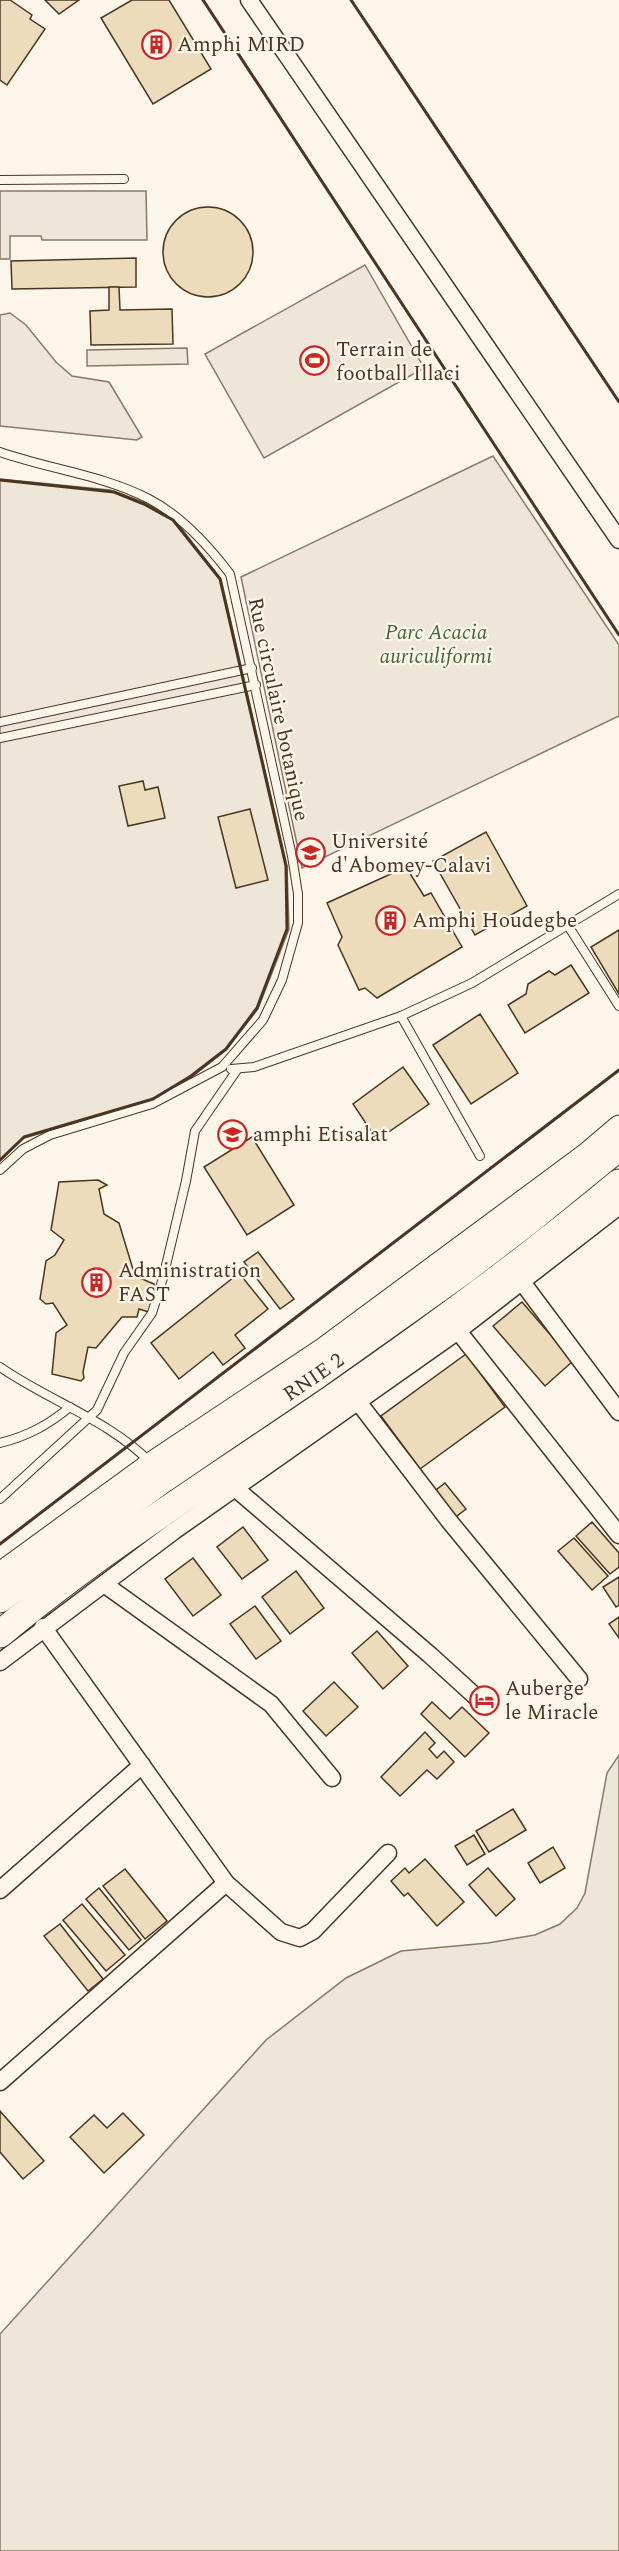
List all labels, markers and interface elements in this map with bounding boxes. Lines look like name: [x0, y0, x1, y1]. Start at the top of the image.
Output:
building icon: Amphi MIRD: [140, 28, 172, 60]
place label: Amphi MIRD: [177, 29, 305, 61]
place label: Terrain de football Illaci: [336, 334, 460, 390]
sports icon: Terrain de football Illaci: [299, 345, 331, 377]
street label: Rue circulaire botanique: [239, 594, 317, 824]
park label: Parc Acacia auriculiformi: [380, 617, 492, 673]
place label: Université d'Abomey-Calavi: [331, 826, 491, 882]
school or university icon: Université d'Abomey-Calavi: [294, 837, 326, 869]
building icon: Amphi Houdegbe: [375, 904, 407, 936]
place label: Amphi Houdegbe: [412, 905, 577, 937]
school or university icon: amphi Etisalat: [216, 1118, 248, 1150]
place label: amphi Etisalat: [253, 1119, 388, 1151]
place label: Administration FAST: [118, 1255, 261, 1311]
building icon: Administration FAST: [81, 1266, 113, 1298]
street label: RNIE 2: [277, 1345, 351, 1410]
place label: Auberge le Miracle: [505, 1673, 599, 1729]
hotel icon: Auberge le Miracle: [468, 1684, 500, 1716]

